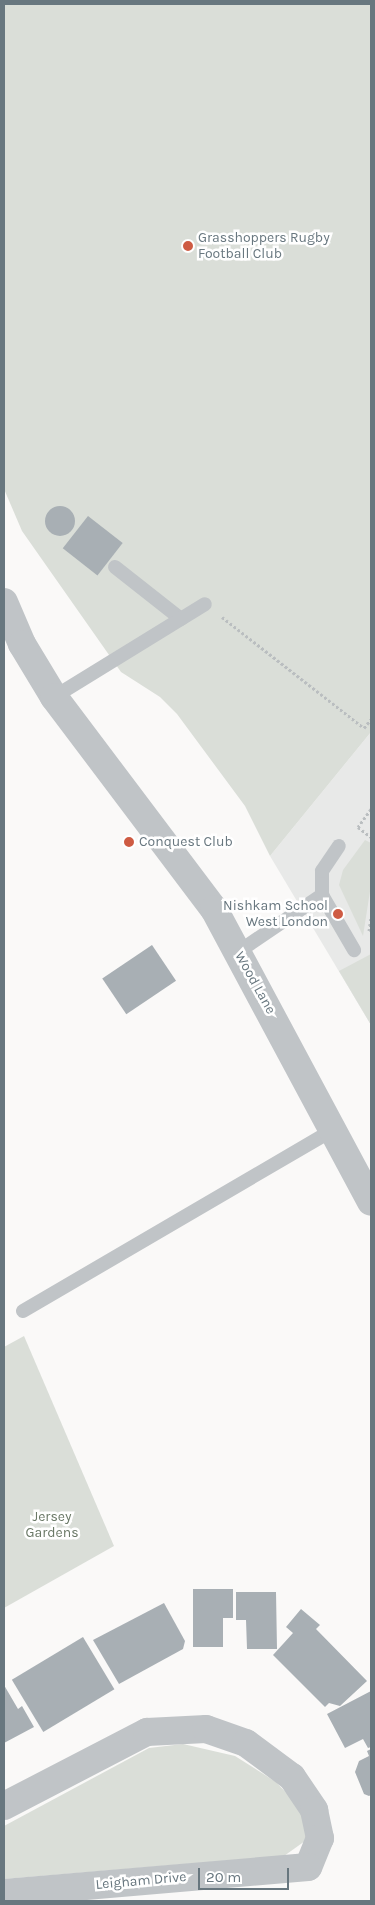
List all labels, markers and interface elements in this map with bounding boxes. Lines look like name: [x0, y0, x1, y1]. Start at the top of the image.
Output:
place label: Grasshoppers Rugby Football Club: [198, 230, 330, 262]
marker: Grasshoppers Rugby Football Club: [182, 240, 194, 252]
place label: Conquest Club: [139, 834, 233, 850]
marker: Conquest Club: [123, 836, 135, 848]
place label: Nishkam School West London: [223, 898, 328, 930]
marker: Nishkam School West London: [332, 908, 344, 920]
street label: Wood Lane: [231, 949, 279, 1017]
park label: Jersey Gardens: [25, 1509, 79, 1541]
scale bar: [200, 1858, 291, 1890]
text: 20 m: [206, 1868, 241, 1886]
street label: Leigham Drive: [95, 1869, 187, 1893]

